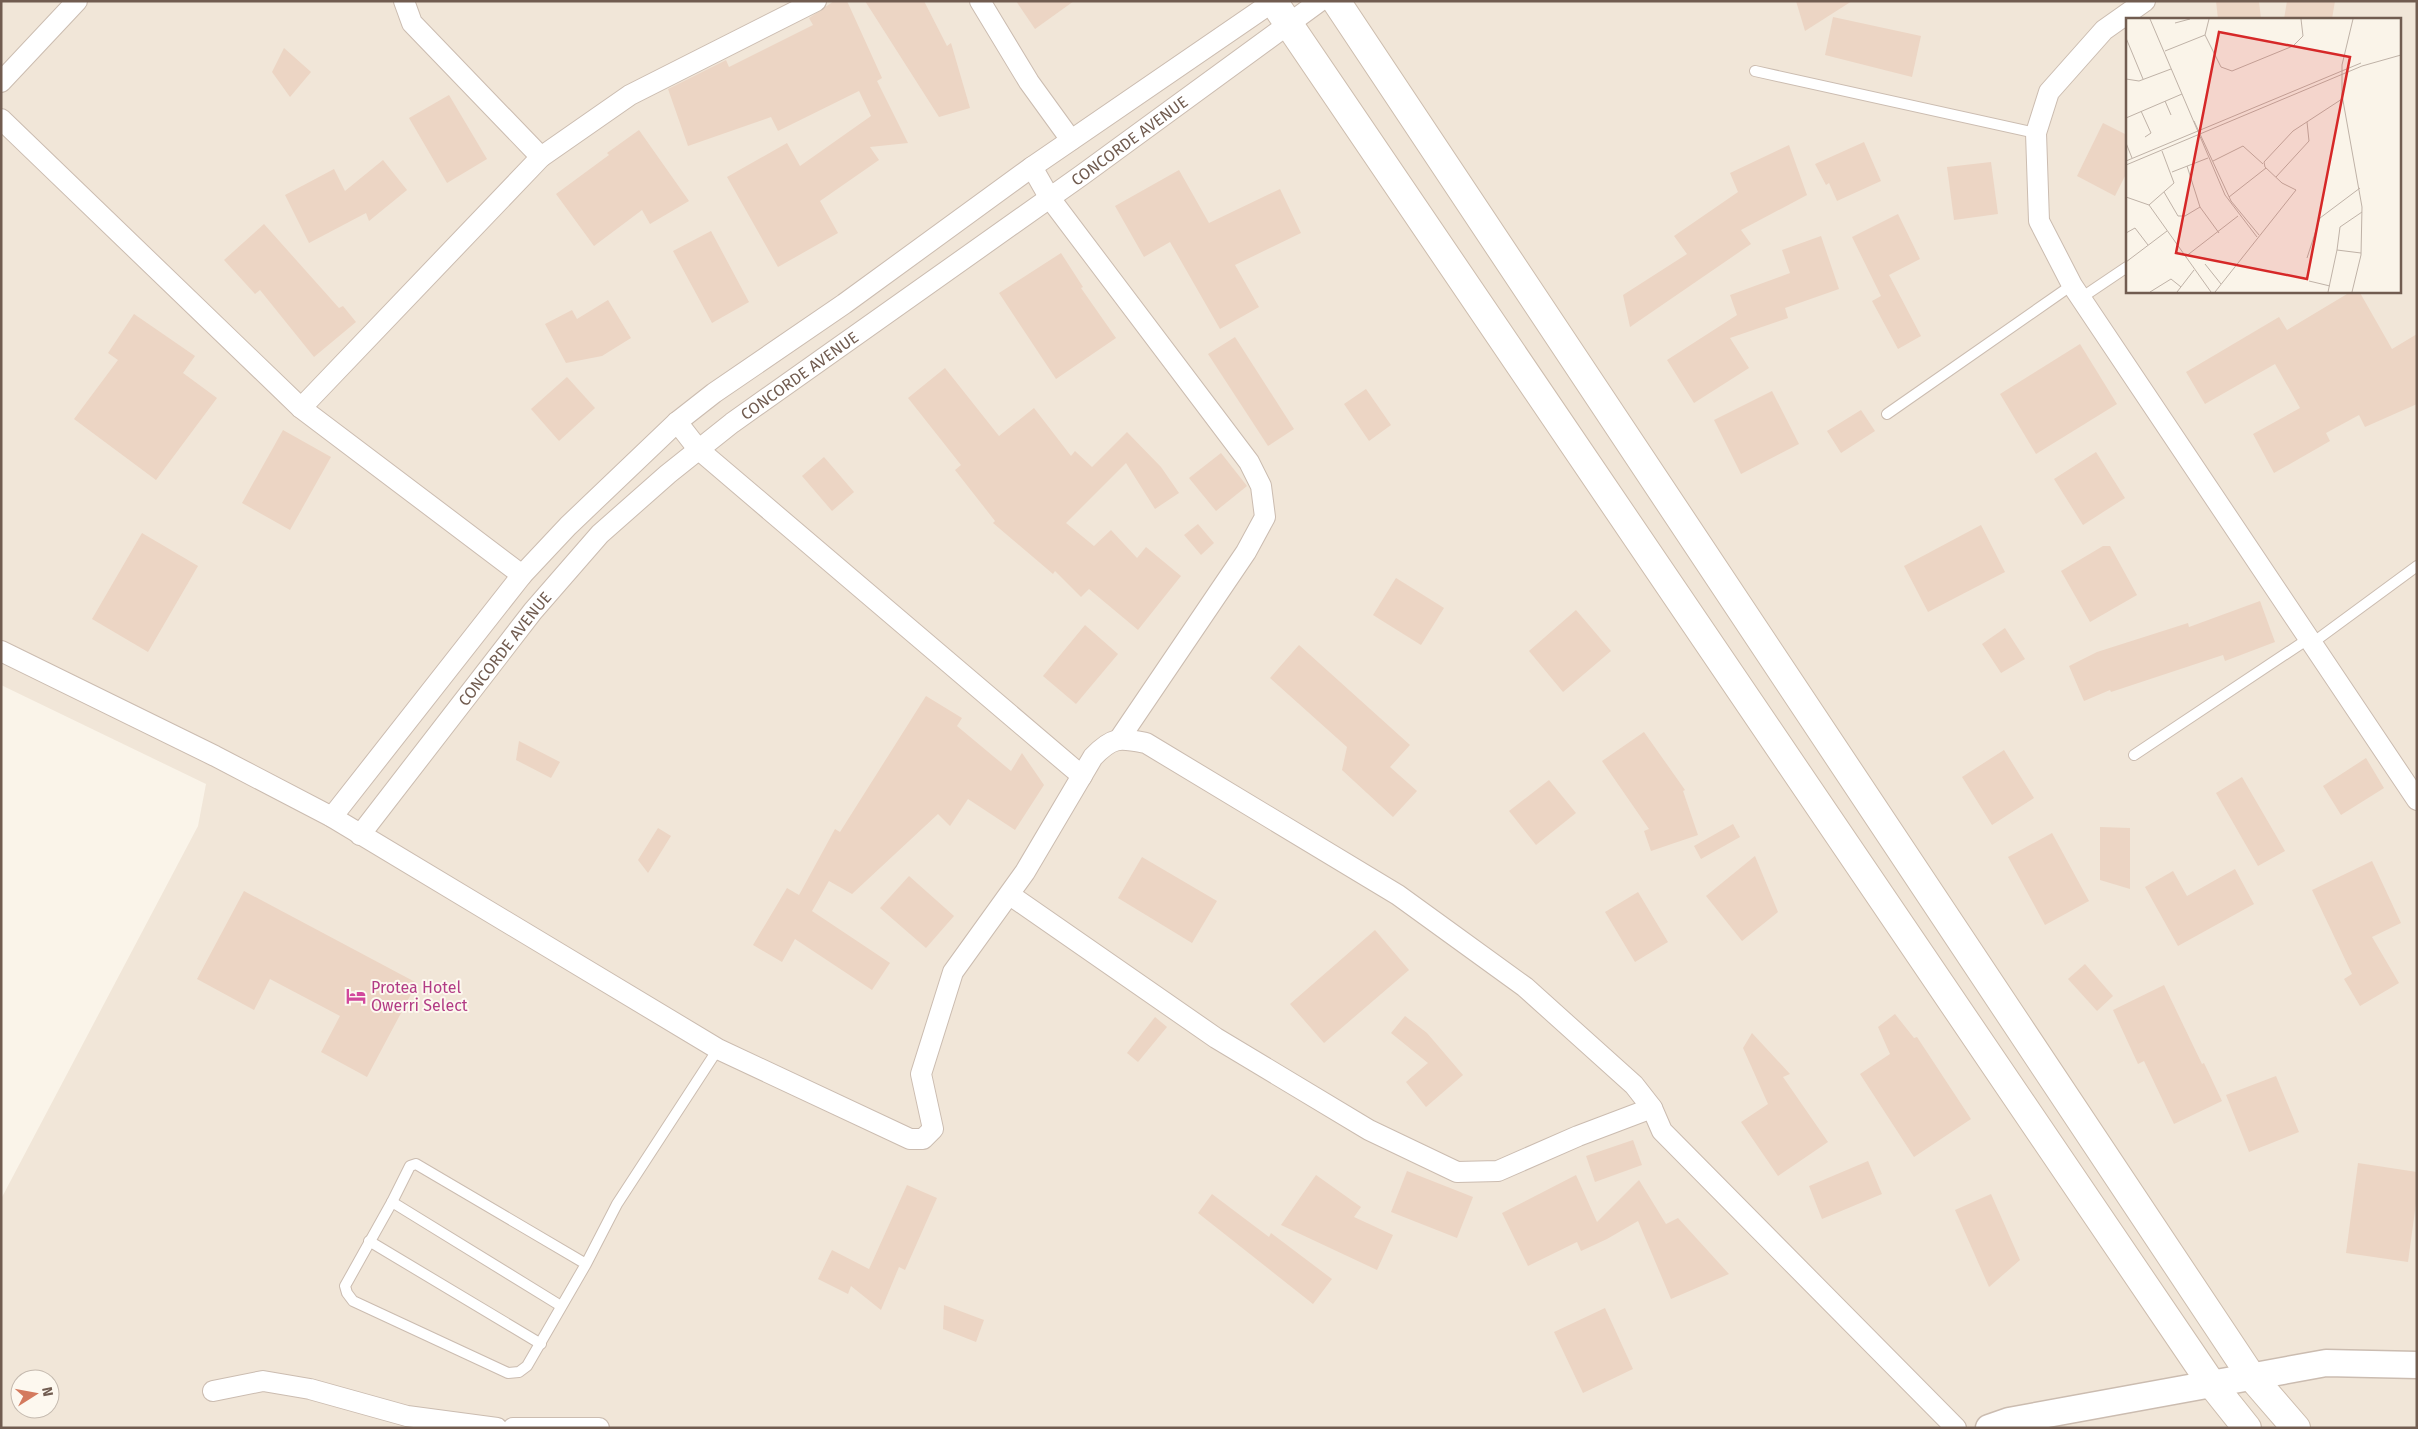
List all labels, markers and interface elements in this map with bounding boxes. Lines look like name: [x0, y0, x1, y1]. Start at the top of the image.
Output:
inset map: [2126, 18, 2400, 292]
street label: CONCORDE AVENUE: [1067, 92, 1191, 189]
street label: CONCORDE AVENUE: [737, 327, 862, 424]
street label: CONCORDE AVENUE: [454, 588, 555, 709]
place label: Protea Hotel Owerri Select: [371, 978, 468, 1015]
hotel icon: Protea Hotel Owerri Select: [345, 985, 367, 1007]
north arrow: [10, 1369, 60, 1419]
text: N: [38, 1385, 57, 1398]

